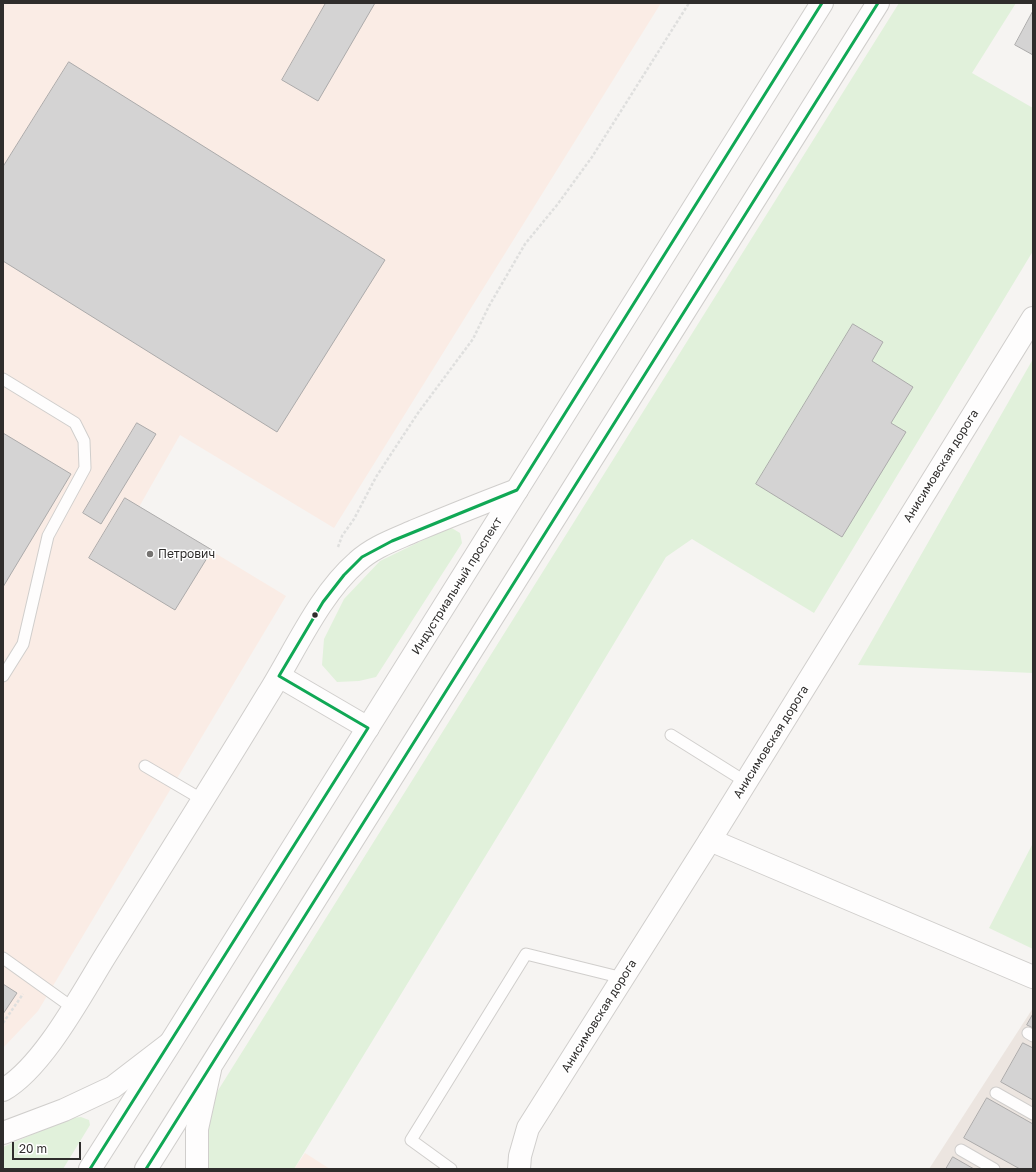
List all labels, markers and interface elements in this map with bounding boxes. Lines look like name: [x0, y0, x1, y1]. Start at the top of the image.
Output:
street label: Анисимовская дорога: [900, 407, 982, 525]
street label: Индустриальный проспект: [409, 515, 505, 657]
place label: Петрович: [158, 547, 215, 561]
marker: Петрович: [145, 549, 155, 559]
unlabelled marker: [310, 610, 320, 620]
street label: Анисимовская дорога: [730, 683, 812, 801]
street label: Анисимовская дорога: [558, 957, 640, 1075]
scale bar: [14, 1134, 83, 1160]
text: 20 m: [19, 1141, 47, 1156]

